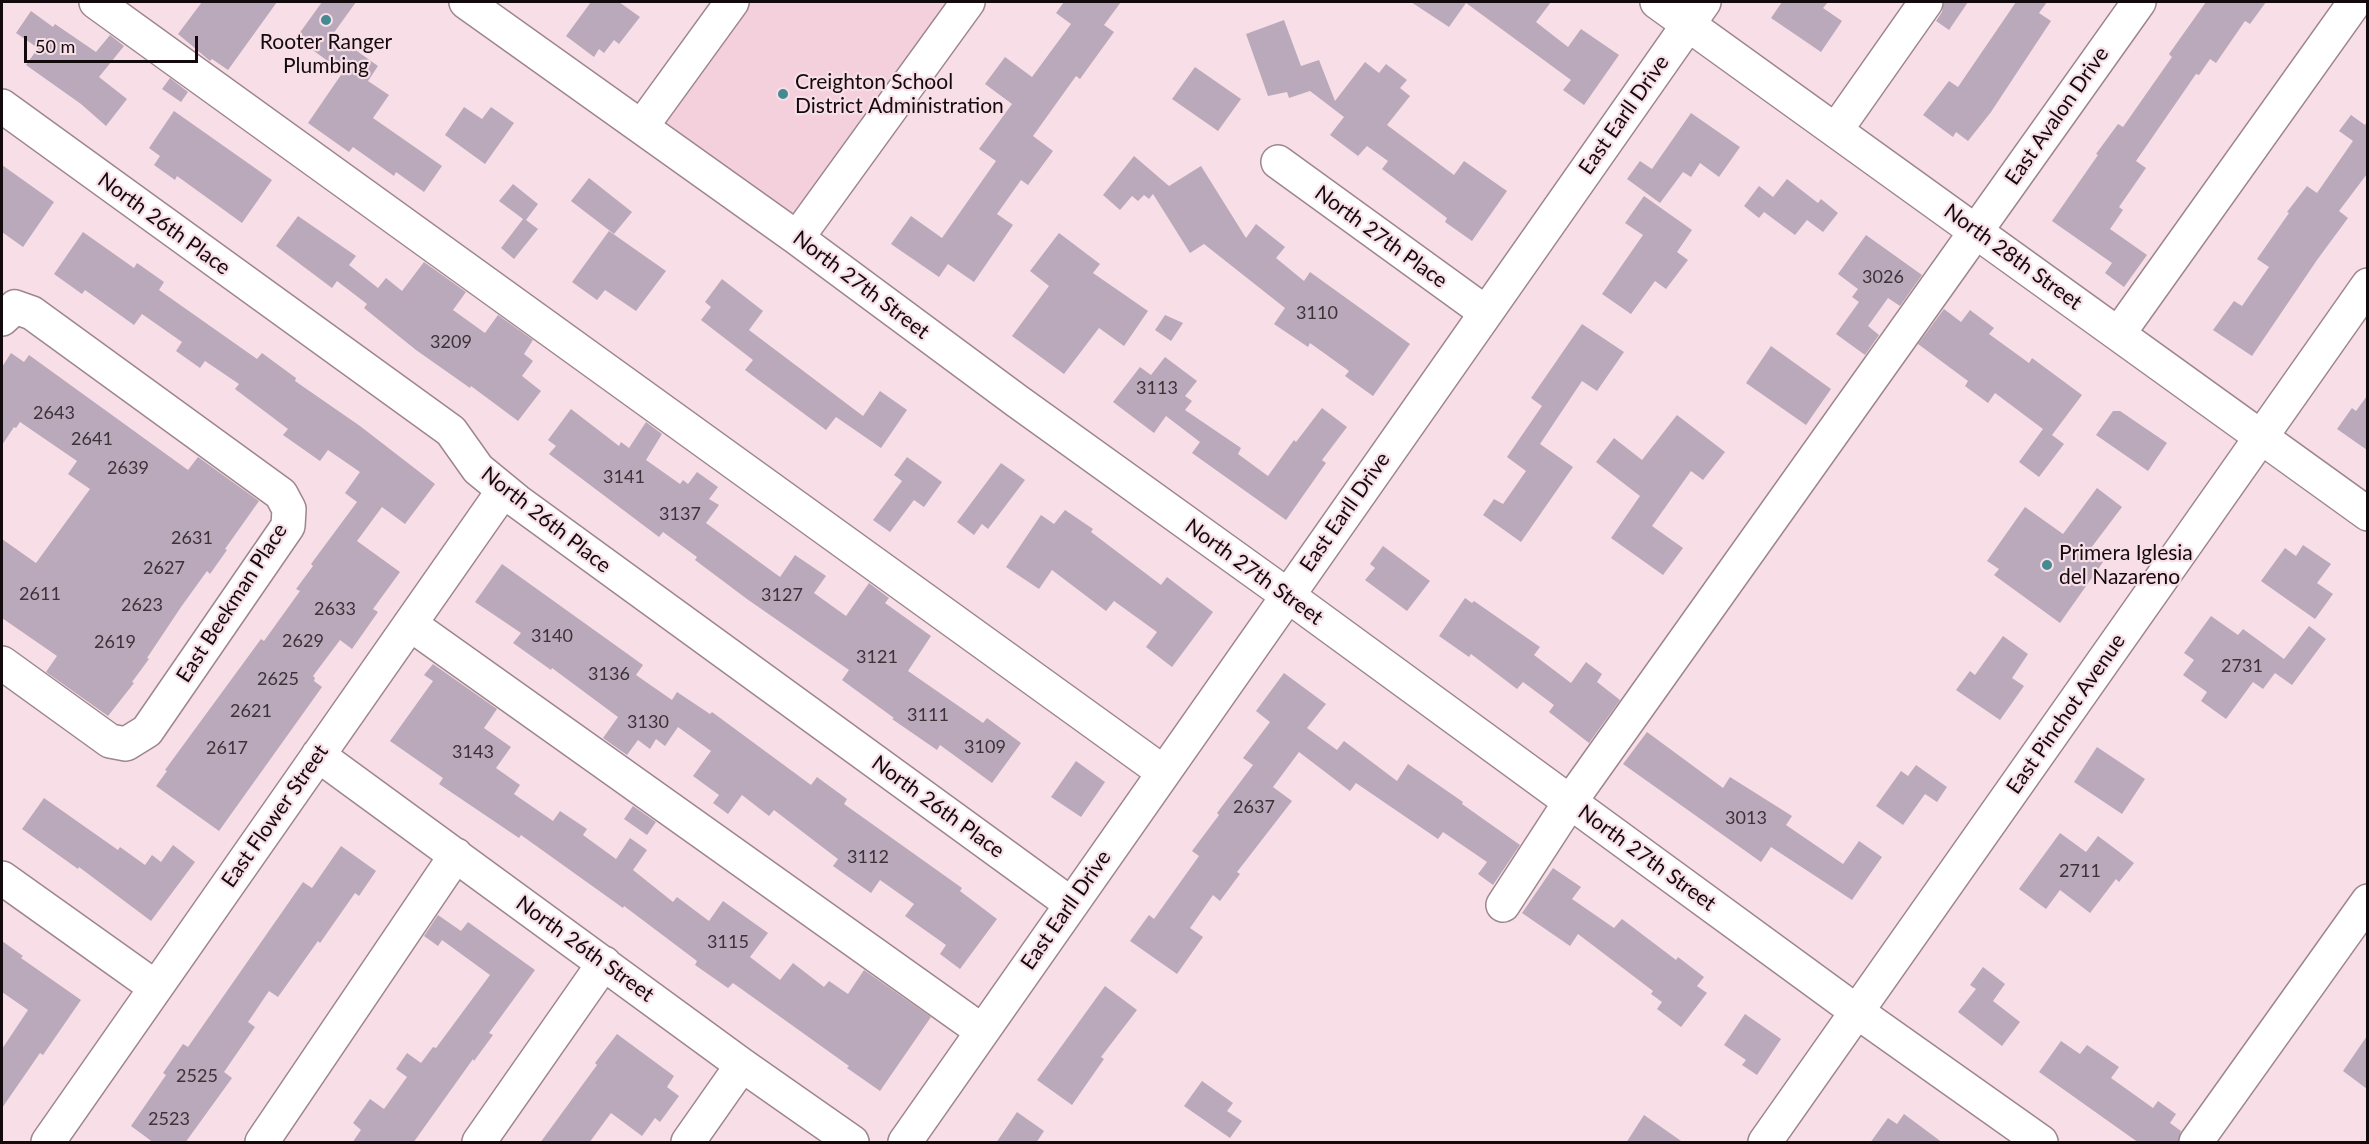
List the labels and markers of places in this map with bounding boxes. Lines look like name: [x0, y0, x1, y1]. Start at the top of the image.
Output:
marker: Rooter Ranger Plumbing: [319, 13, 333, 27]
place label: Rooter Ranger Plumbing: [260, 29, 392, 79]
place label: Creighton School District Administration: [795, 69, 1004, 119]
marker: Creighton School District Administration: [776, 87, 790, 101]
place label: Primera Iglesia del Nazareno: [2059, 540, 2193, 590]
marker: Primera Iglesia del Nazareno: [2040, 558, 2054, 572]

